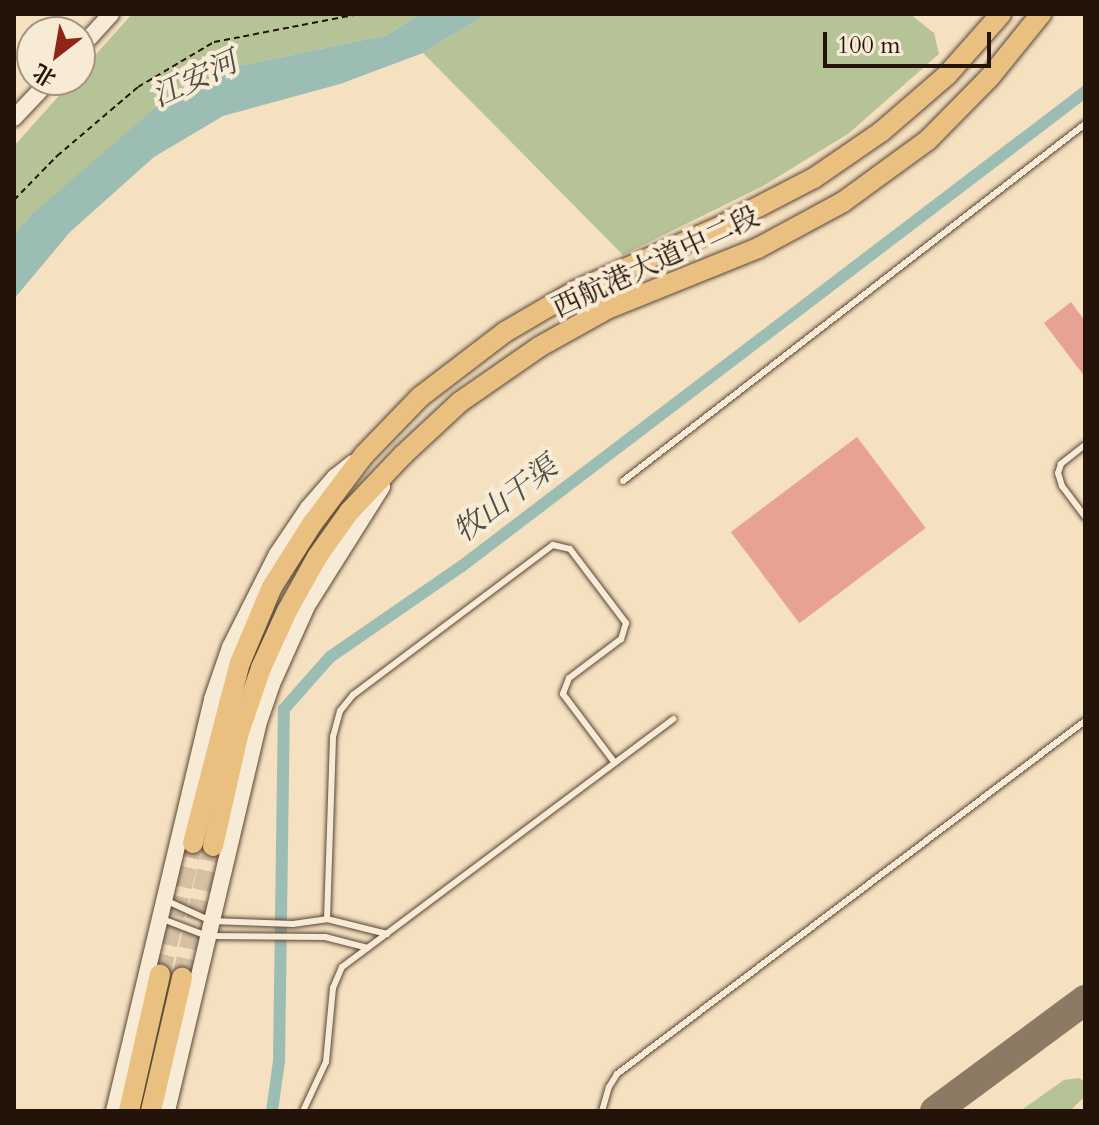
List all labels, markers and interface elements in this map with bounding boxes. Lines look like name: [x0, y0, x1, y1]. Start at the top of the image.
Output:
north arrow: [16, 16, 96, 96]
scale bar: [827, 16, 995, 66]
text: 100 m: [837, 29, 901, 62]
water label: 江安河: [147, 45, 243, 115]
text: 北: [28, 56, 62, 93]
street label: 西航港大道中二段: [547, 199, 765, 325]
water label: 牧山干渠: [447, 450, 565, 550]

